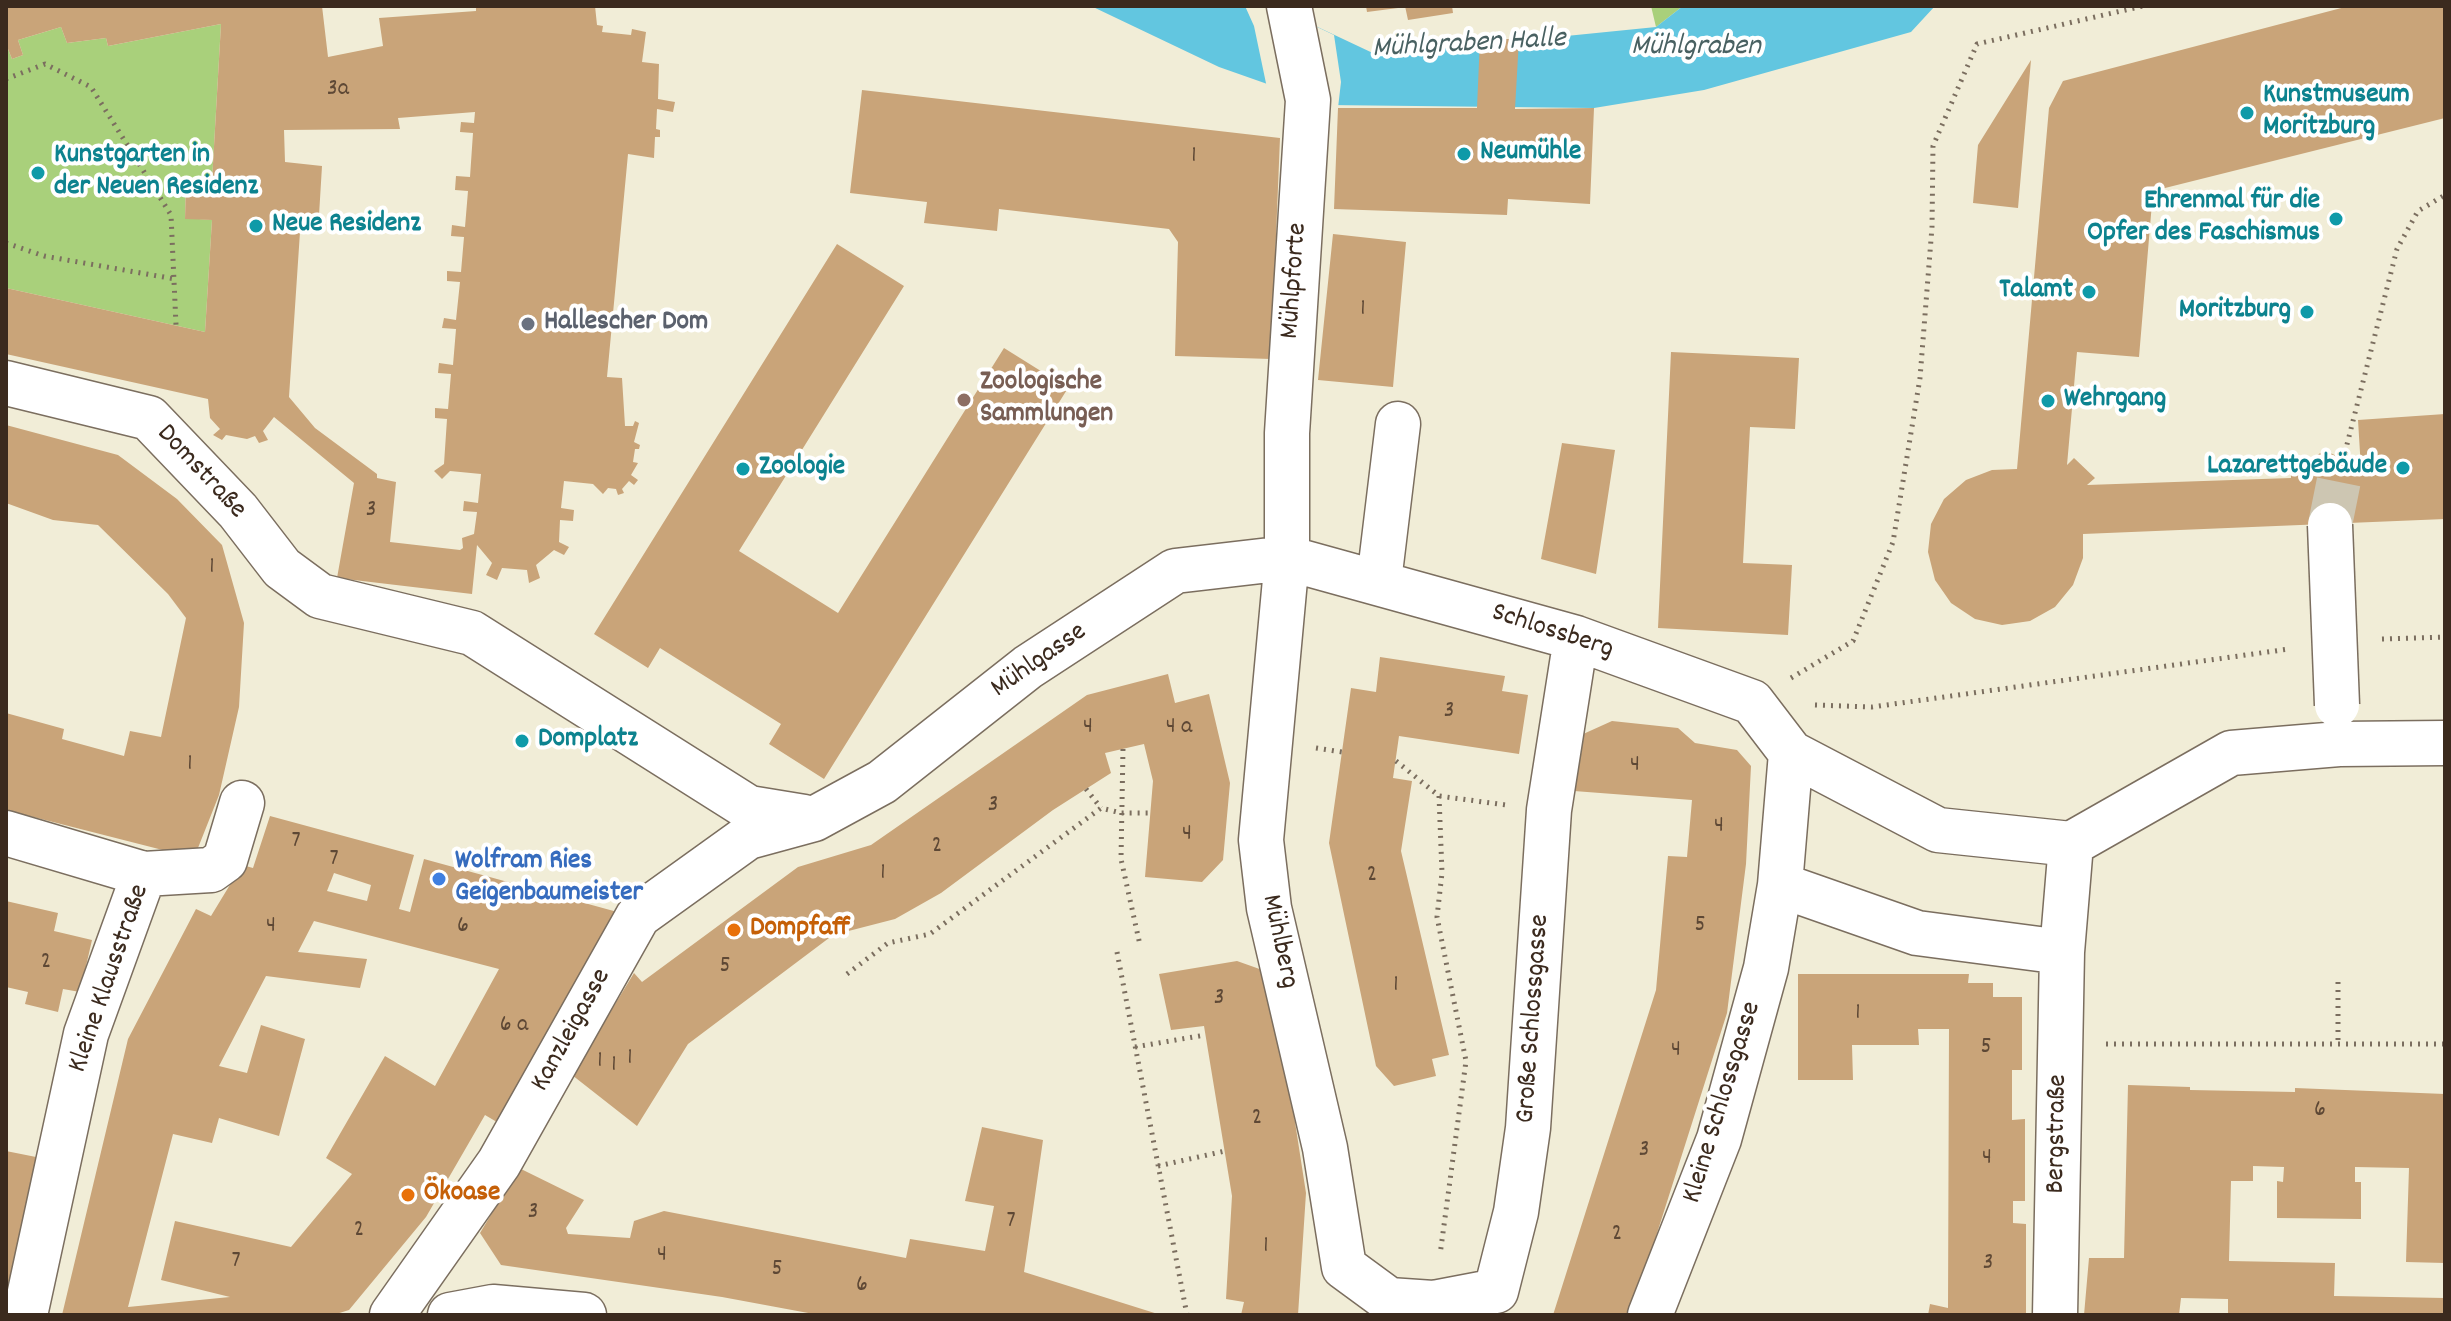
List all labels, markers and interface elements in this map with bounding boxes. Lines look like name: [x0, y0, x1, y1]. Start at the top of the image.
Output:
water label: Mühlgraben Halle: [1371, 23, 1567, 69]
water label: Mühlgraben: [1631, 31, 1761, 67]
house number: 3a: [327, 77, 349, 105]
place label: Kunstmuseum Moritzburg: [2263, 80, 2410, 146]
marker: Kunstmuseum Moritzburg: [2238, 104, 2256, 122]
place label: Neumühle: [1480, 137, 1581, 171]
place label: Kunstgarten in der Neuen Residenz: [54, 140, 258, 206]
house number: 1: [1191, 144, 1197, 172]
marker: Neumühle: [1455, 145, 1473, 163]
marker: Kunstgarten in der Neuen Residenz: [29, 164, 47, 182]
place label: Ehrenmal für die Opfer des Faschismus: [2087, 186, 2320, 252]
place label: Neue Residenz: [272, 209, 421, 243]
marker: Ehrenmal für die Opfer des Faschismus: [2327, 210, 2345, 228]
marker: Neue Residenz: [247, 217, 265, 235]
street label: Mühlpforte: [1275, 222, 1317, 340]
place label: Talamt: [1999, 275, 2073, 309]
marker: Talamt: [2080, 283, 2098, 301]
place label: Moritzburg: [2179, 295, 2291, 329]
house number: 1: [1360, 297, 1366, 325]
marker: Moritzburg: [2298, 303, 2316, 321]
place label: Hallescher Dom: [544, 307, 708, 341]
marker: Hallescher Dom: [519, 315, 537, 333]
place label: Zoologische Sammlungen: [980, 367, 1113, 433]
place label: Wehrgang: [2064, 384, 2166, 418]
marker: Zoologische Sammlungen: [955, 391, 973, 409]
marker: Wehrgang: [2039, 392, 2057, 410]
street label: Domstraße: [148, 419, 252, 527]
place label: Lazarettgebäude: [2207, 451, 2387, 485]
place label: Zoologie: [759, 452, 845, 486]
marker: Lazarettgebäude: [2394, 459, 2412, 477]
marker: Zoologie: [734, 460, 752, 478]
house number: 3: [366, 498, 376, 526]
house number: 1: [209, 555, 215, 583]
street label: Schlossberg: [1487, 598, 1617, 668]
street label: Mühlgasse: [986, 617, 1094, 707]
house number: 3: [1444, 699, 1454, 727]
house number: 4: [1083, 715, 1093, 743]
house number: 4 a: [1166, 715, 1192, 743]
place label: Domplatz: [538, 724, 638, 758]
marker: Domplatz: [513, 732, 531, 750]
house number: 1: [187, 752, 193, 780]
house number: 4: [1630, 753, 1640, 781]
house number: 3: [988, 793, 998, 821]
house number: 4: [1714, 814, 1724, 842]
house number: 4: [1182, 822, 1192, 850]
house number: 7: [291, 829, 301, 857]
house number: 2: [932, 834, 942, 862]
place label: Wolfram Ries Geigenbaumeister: [455, 846, 643, 912]
house number: 7: [329, 847, 339, 875]
house number: 1: [880, 861, 886, 889]
house number: 2: [1367, 863, 1377, 891]
marker: Wolfram Ries Geigenbaumeister: [430, 870, 448, 888]
street label: Kleine Klausstraße: [63, 881, 159, 1077]
street label: Mühlberg: [1252, 892, 1304, 992]
place label: Dompfaff: [750, 913, 851, 947]
street label: Große Schlossgasse: [1511, 913, 1559, 1125]
house number: 5: [1694, 913, 1706, 941]
house number: 4: [266, 914, 276, 942]
house number: 6: [457, 914, 469, 942]
marker: Dompfaff: [725, 921, 743, 939]
house number: 2: [41, 950, 51, 978]
house number: 5: [719, 954, 731, 982]
street label: Kanzleigasse: [526, 964, 620, 1098]
house number: 1: [1393, 973, 1399, 1001]
house number: 3: [1214, 986, 1224, 1014]
street label: Kleine Schlossgasse: [1677, 998, 1771, 1208]
house number: 1: [1855, 1001, 1861, 1029]
house number: 6 a: [500, 1013, 528, 1041]
house number: 5: [1980, 1035, 1992, 1063]
house number: 4: [1671, 1038, 1681, 1066]
house number: 1: [627, 1046, 633, 1074]
house number: 1: [597, 1049, 603, 1077]
house number: 1: [611, 1053, 617, 1081]
street label: Bergstraße: [2041, 1074, 2077, 1194]
house number: 6: [2314, 1098, 2326, 1126]
house number: 2: [1252, 1106, 1262, 1134]
house number: 3: [1639, 1138, 1649, 1166]
house number: 4: [1982, 1146, 1992, 1174]
place label: Ökoase: [424, 1178, 500, 1212]
marker: Ökoase: [399, 1186, 417, 1204]
house number: 3: [528, 1200, 538, 1228]
house number: 7: [1006, 1209, 1016, 1237]
house number: 2: [354, 1218, 364, 1246]
house number: 2: [1612, 1222, 1622, 1250]
house number: 1: [1263, 1234, 1269, 1262]
house number: 4: [657, 1243, 667, 1271]
house number: 7: [231, 1249, 241, 1277]
house number: 3: [1983, 1251, 1993, 1279]
house number: 5: [771, 1257, 783, 1285]
house number: 6: [856, 1273, 868, 1301]

